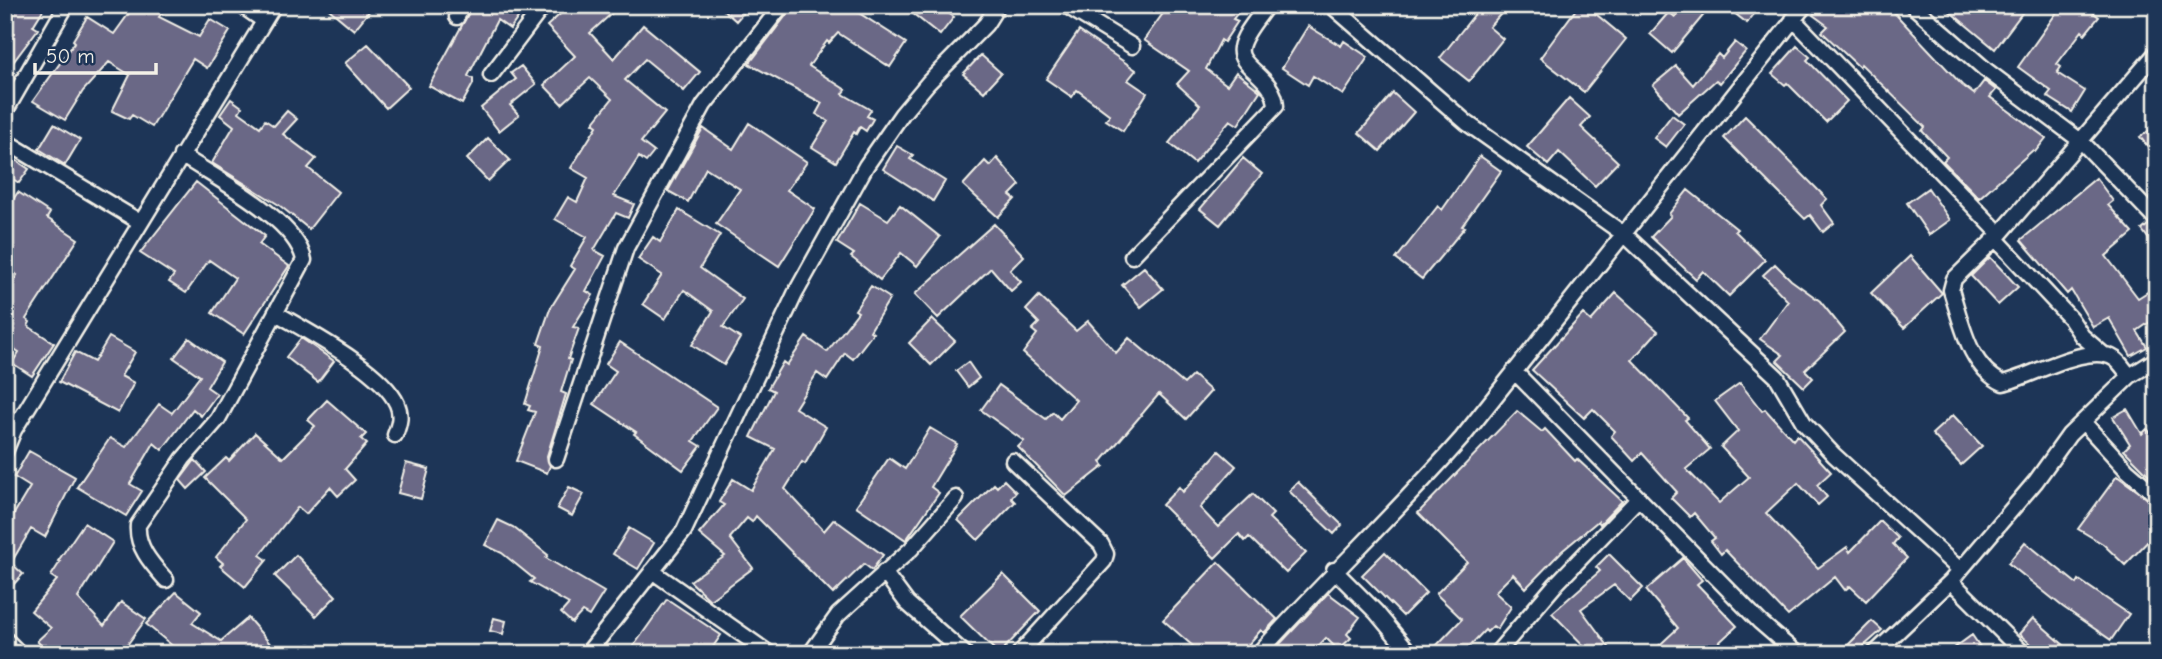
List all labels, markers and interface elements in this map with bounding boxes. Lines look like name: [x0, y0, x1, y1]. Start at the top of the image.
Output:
scale bar: [35, 32, 156, 76]
text: 50 m: [46, 44, 95, 68]

